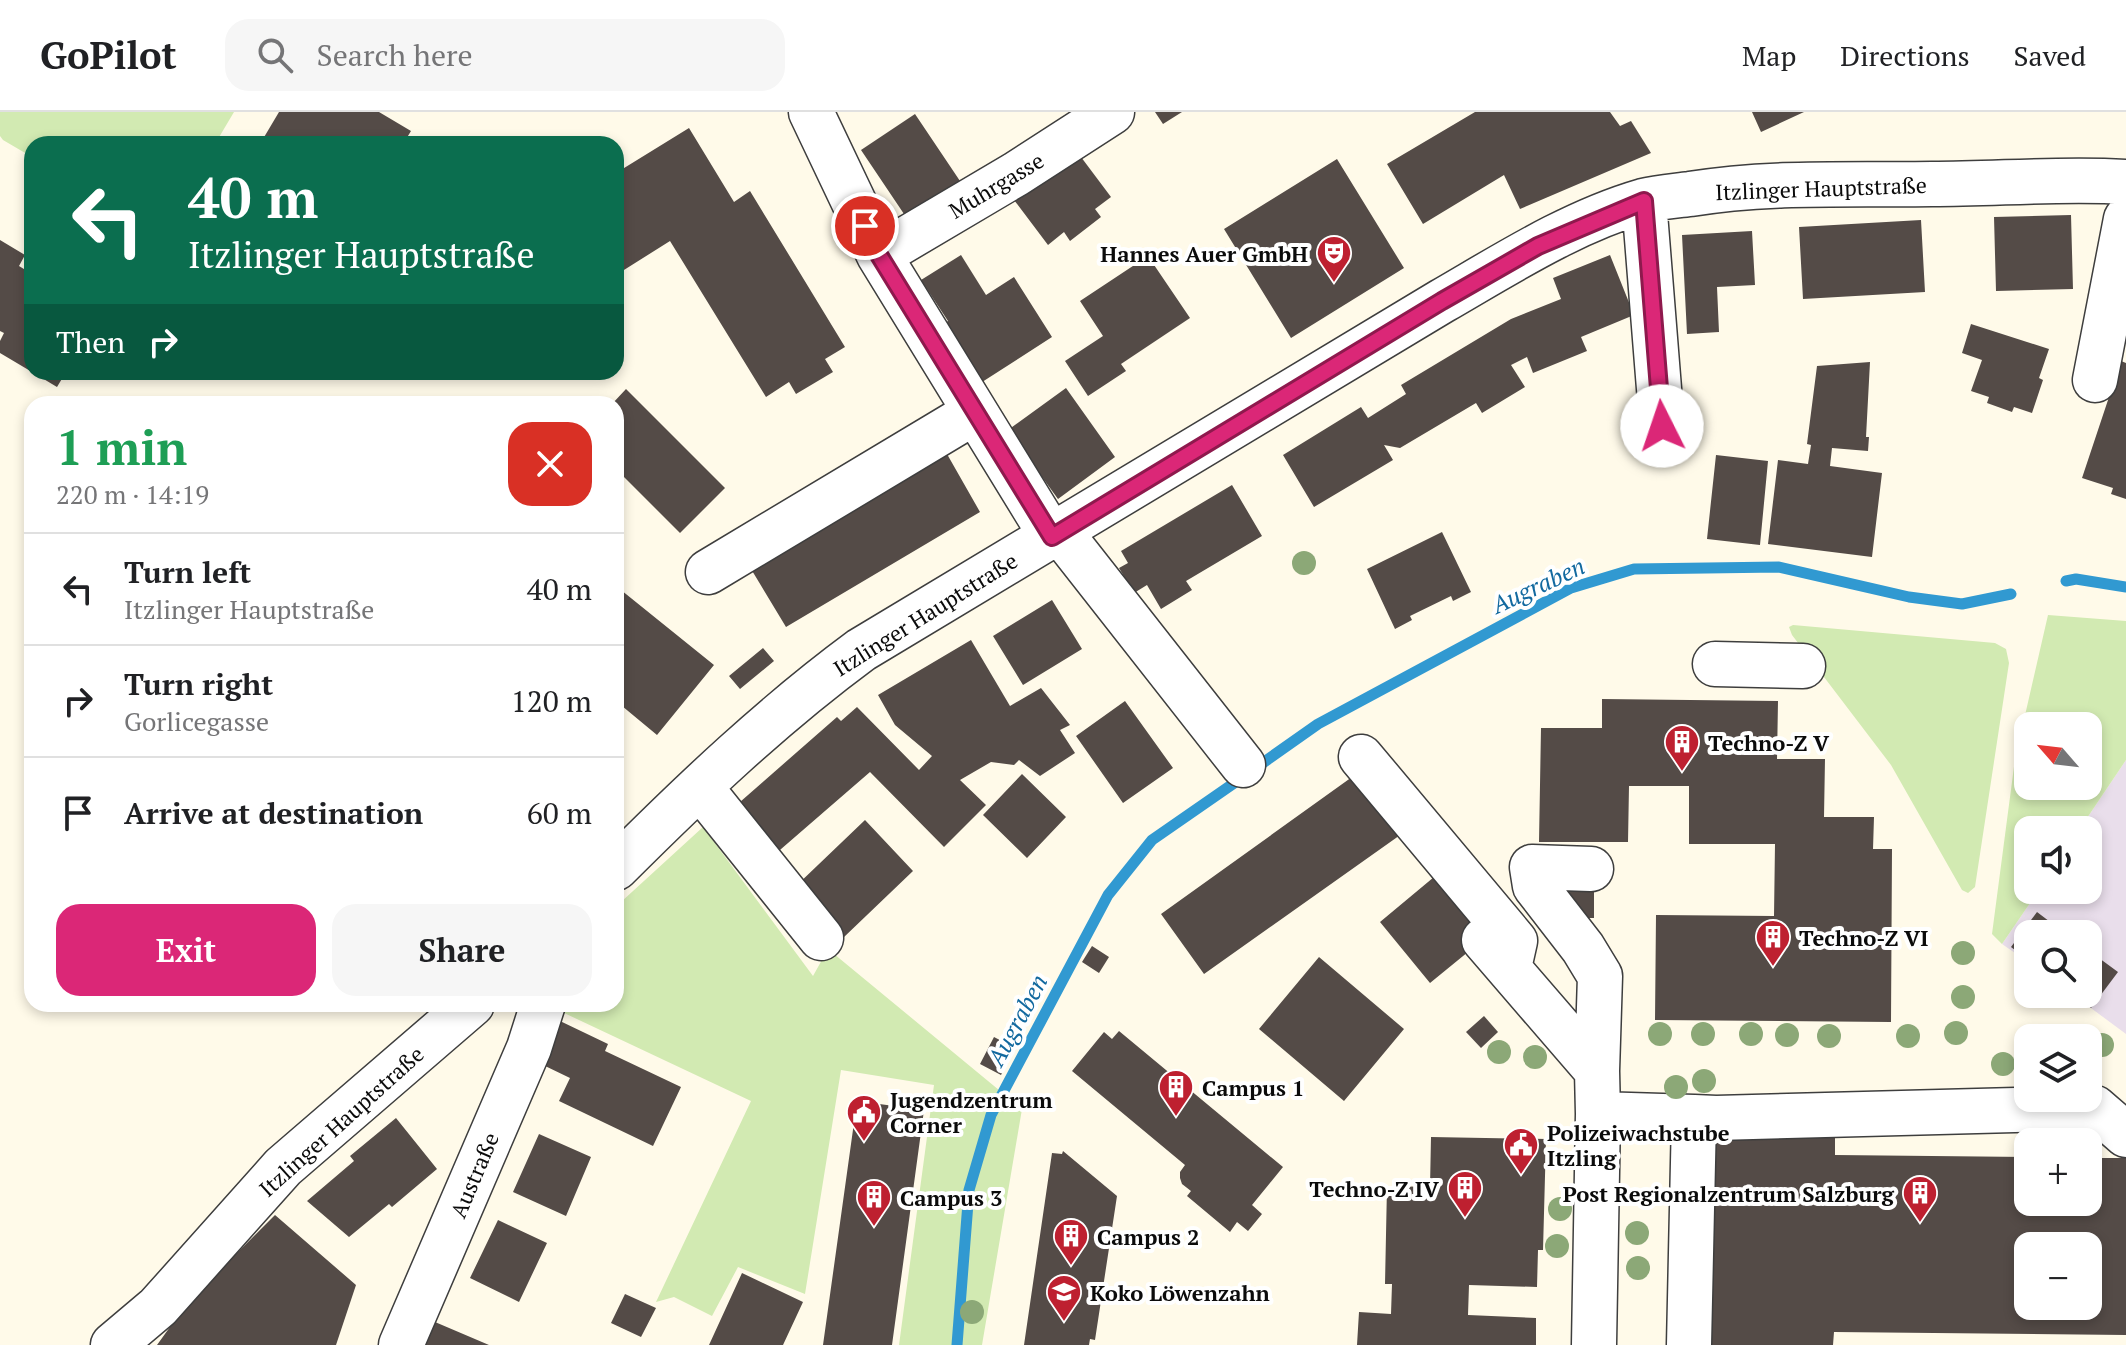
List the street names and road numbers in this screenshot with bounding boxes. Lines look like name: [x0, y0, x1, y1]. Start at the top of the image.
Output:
street label: Muhrgasse: [943, 145, 1049, 225]
street label: Itzlinger Hauptstraße: [1715, 170, 1927, 206]
street label: Itzlinger Hauptstraße: [827, 546, 1023, 682]
street label: Itzlinger Hauptstraße: [253, 1039, 429, 1203]
street label: Austraße: [443, 1128, 505, 1222]

